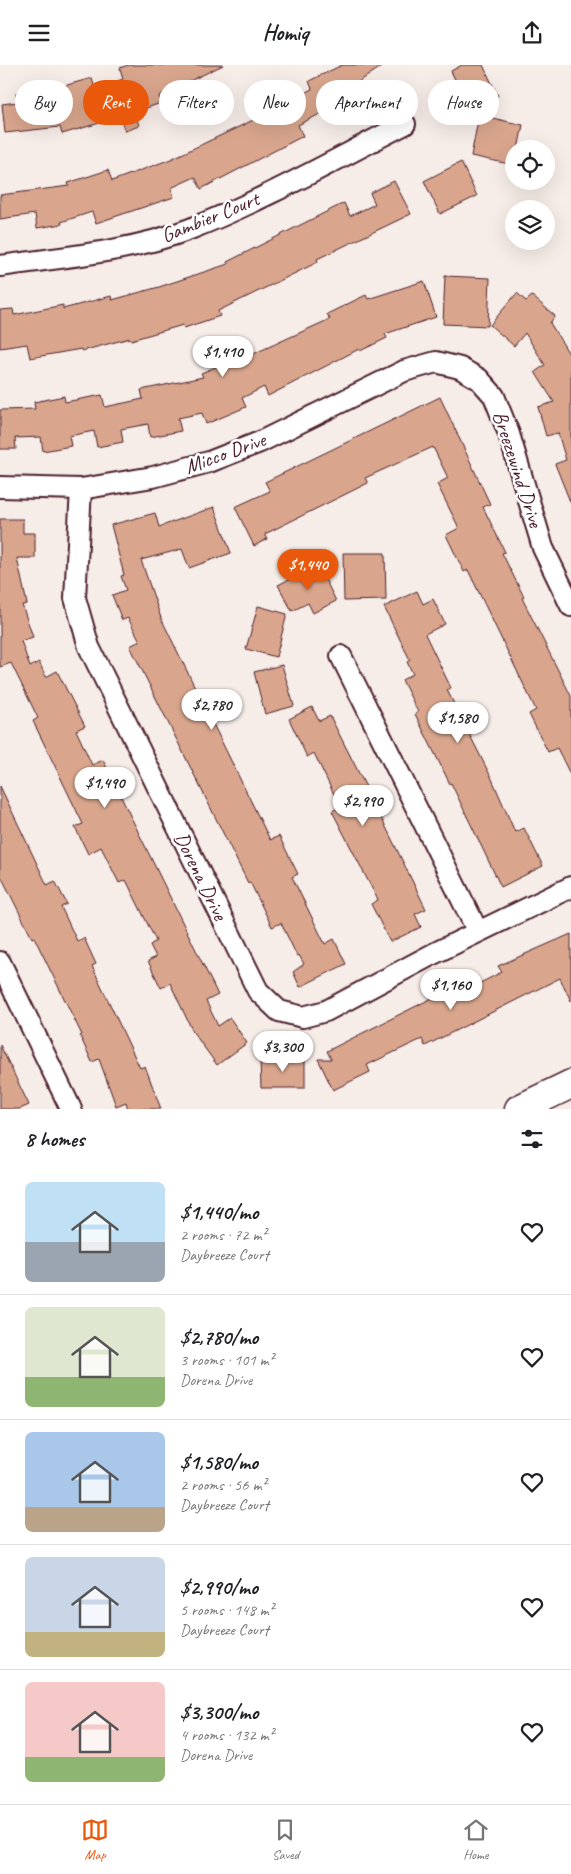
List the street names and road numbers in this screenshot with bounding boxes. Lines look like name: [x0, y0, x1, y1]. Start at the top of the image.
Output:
street label: Gambier Court: [157, 185, 265, 248]
street label: Breezewind Drive: [487, 408, 549, 531]
street label: Micco Drive: [181, 426, 271, 480]
street label: Dorena Drive: [169, 828, 234, 925]

